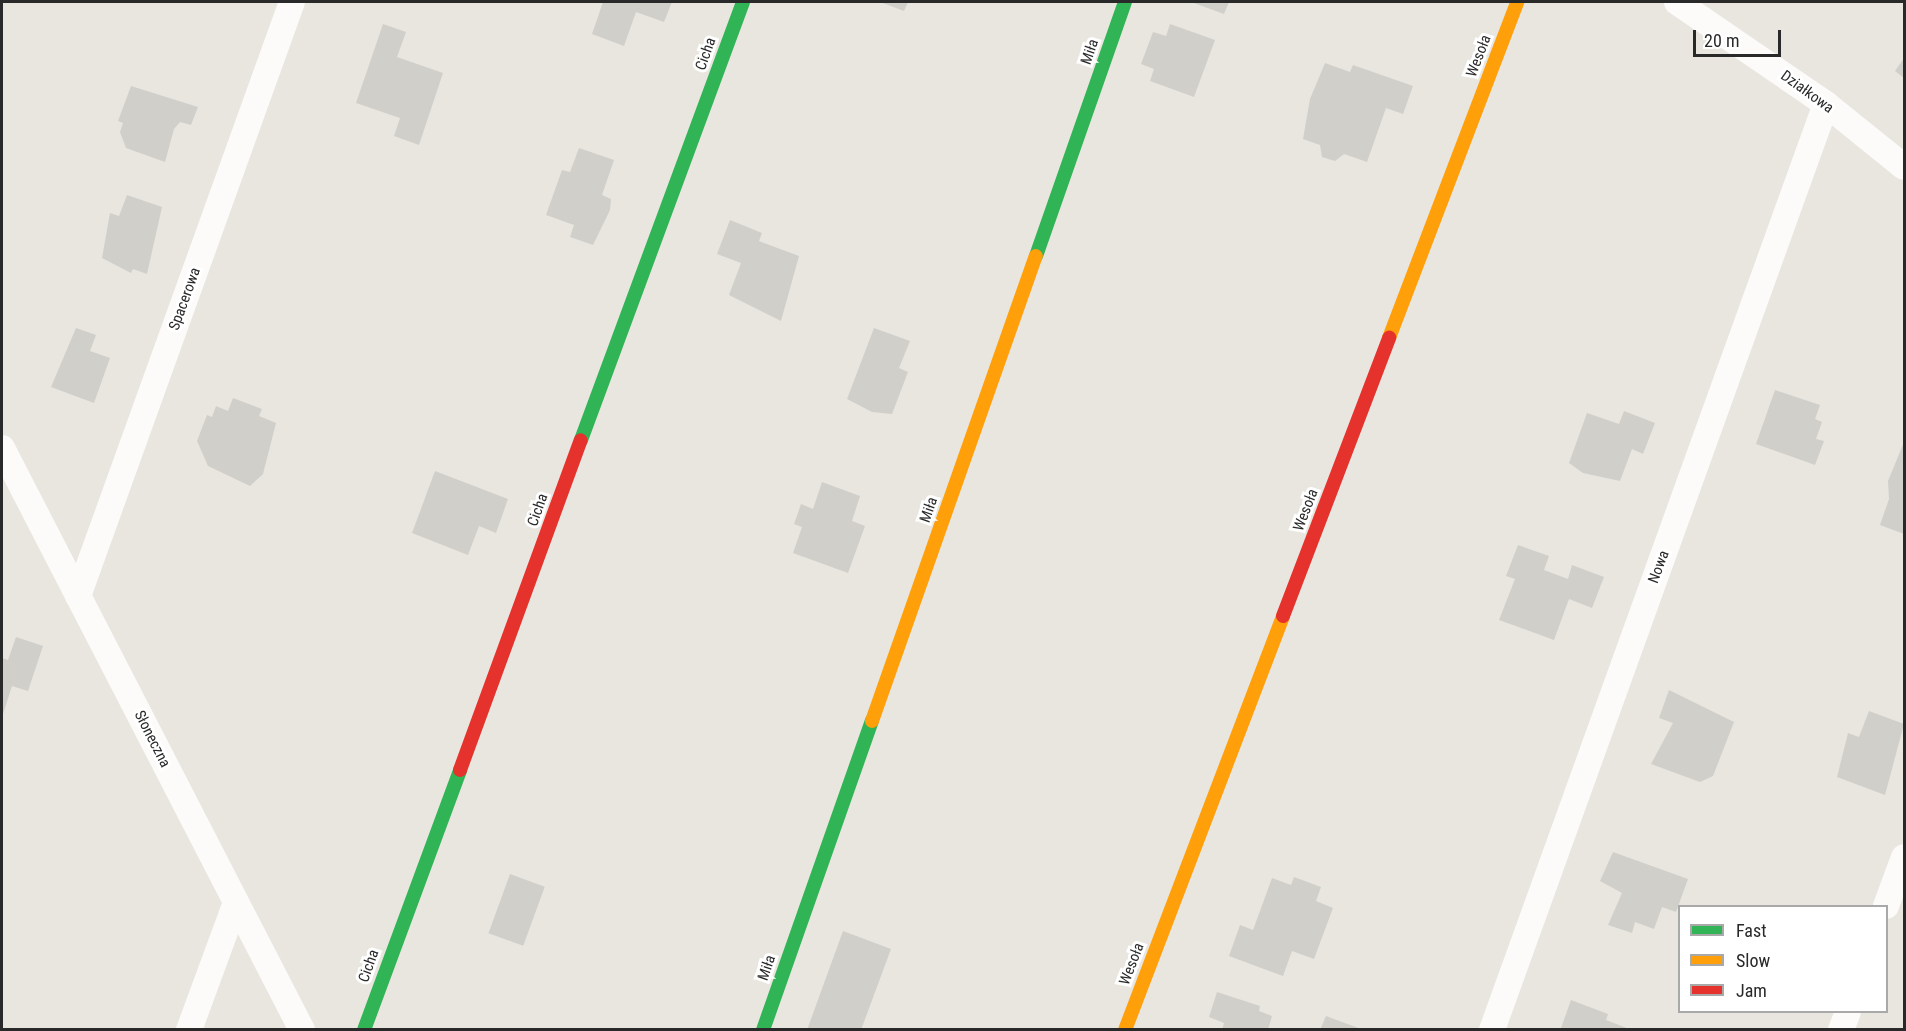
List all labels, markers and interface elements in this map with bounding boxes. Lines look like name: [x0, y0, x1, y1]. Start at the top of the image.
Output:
scale bar: [1696, 18, 1784, 56]
text: 20 m: [1704, 30, 1739, 51]
street label: Wesoła: [1463, 32, 1495, 80]
street label: Cicha: [692, 35, 720, 73]
street label: Miła: [1077, 37, 1103, 67]
street label: Działkowa: [1777, 67, 1837, 117]
street label: Spacerowa: [165, 265, 205, 333]
street label: Wesoła: [1290, 486, 1322, 534]
street label: Cicha: [524, 491, 552, 529]
street label: Miła: [916, 495, 942, 525]
street label: Nowa: [1645, 548, 1673, 586]
street label: Słoneczna: [130, 708, 174, 770]
legend: [1678, 905, 1888, 1013]
text: Fast: [1736, 920, 1767, 941]
street label: Wesoła: [1116, 940, 1148, 988]
street label: Cicha: [355, 947, 383, 985]
text: Slow: [1736, 950, 1770, 971]
street label: Miła: [754, 953, 780, 983]
text: Jam: [1736, 980, 1767, 1001]

